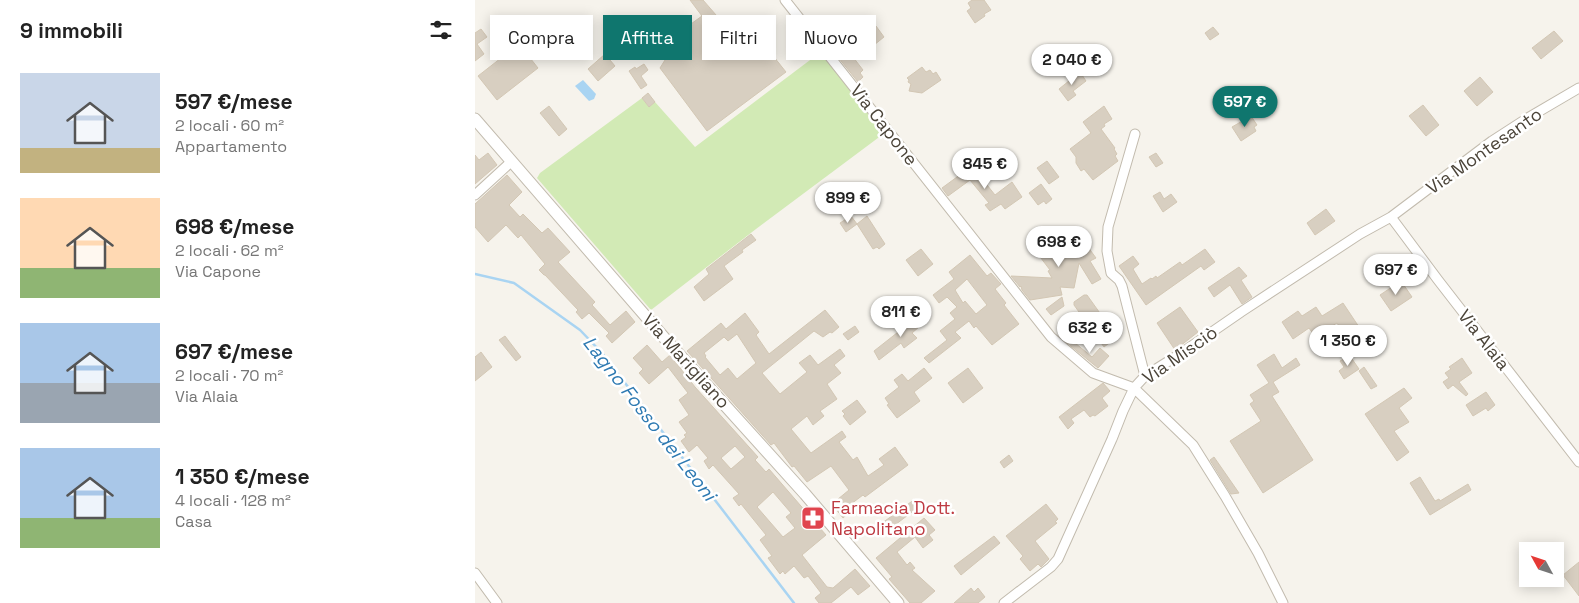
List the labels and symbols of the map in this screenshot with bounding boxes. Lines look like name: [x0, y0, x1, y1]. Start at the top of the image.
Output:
pin: 2 040 €: [1026, 44, 1118, 86]
street label: Via Capone: [846, 79, 923, 170]
pin: 597 €: [1210, 86, 1280, 128]
street label: Via Montesanto: [1421, 102, 1546, 199]
pin: 845 €: [950, 148, 1020, 190]
pin: 899 €: [813, 182, 883, 224]
pin: 698 €: [1024, 226, 1094, 268]
pin: 697 €: [1361, 254, 1431, 296]
pin: 811 €: [866, 296, 936, 338]
street label: Via Alaia: [1453, 305, 1515, 375]
street label: Via Marigliano: [637, 308, 735, 413]
pin: 632 €: [1055, 312, 1125, 354]
street label: Via Misciò: [1138, 320, 1222, 389]
pin: 1 350 €: [1302, 324, 1394, 367]
water label: Lagno Fosso dei Leoni: [577, 331, 723, 508]
place label: Farmacia Dott. Napolitano: [831, 496, 955, 540]
pharmacy icon: Farmacia Dott. Napolitano: [800, 505, 826, 531]
north arrow: [1519, 542, 1564, 588]

